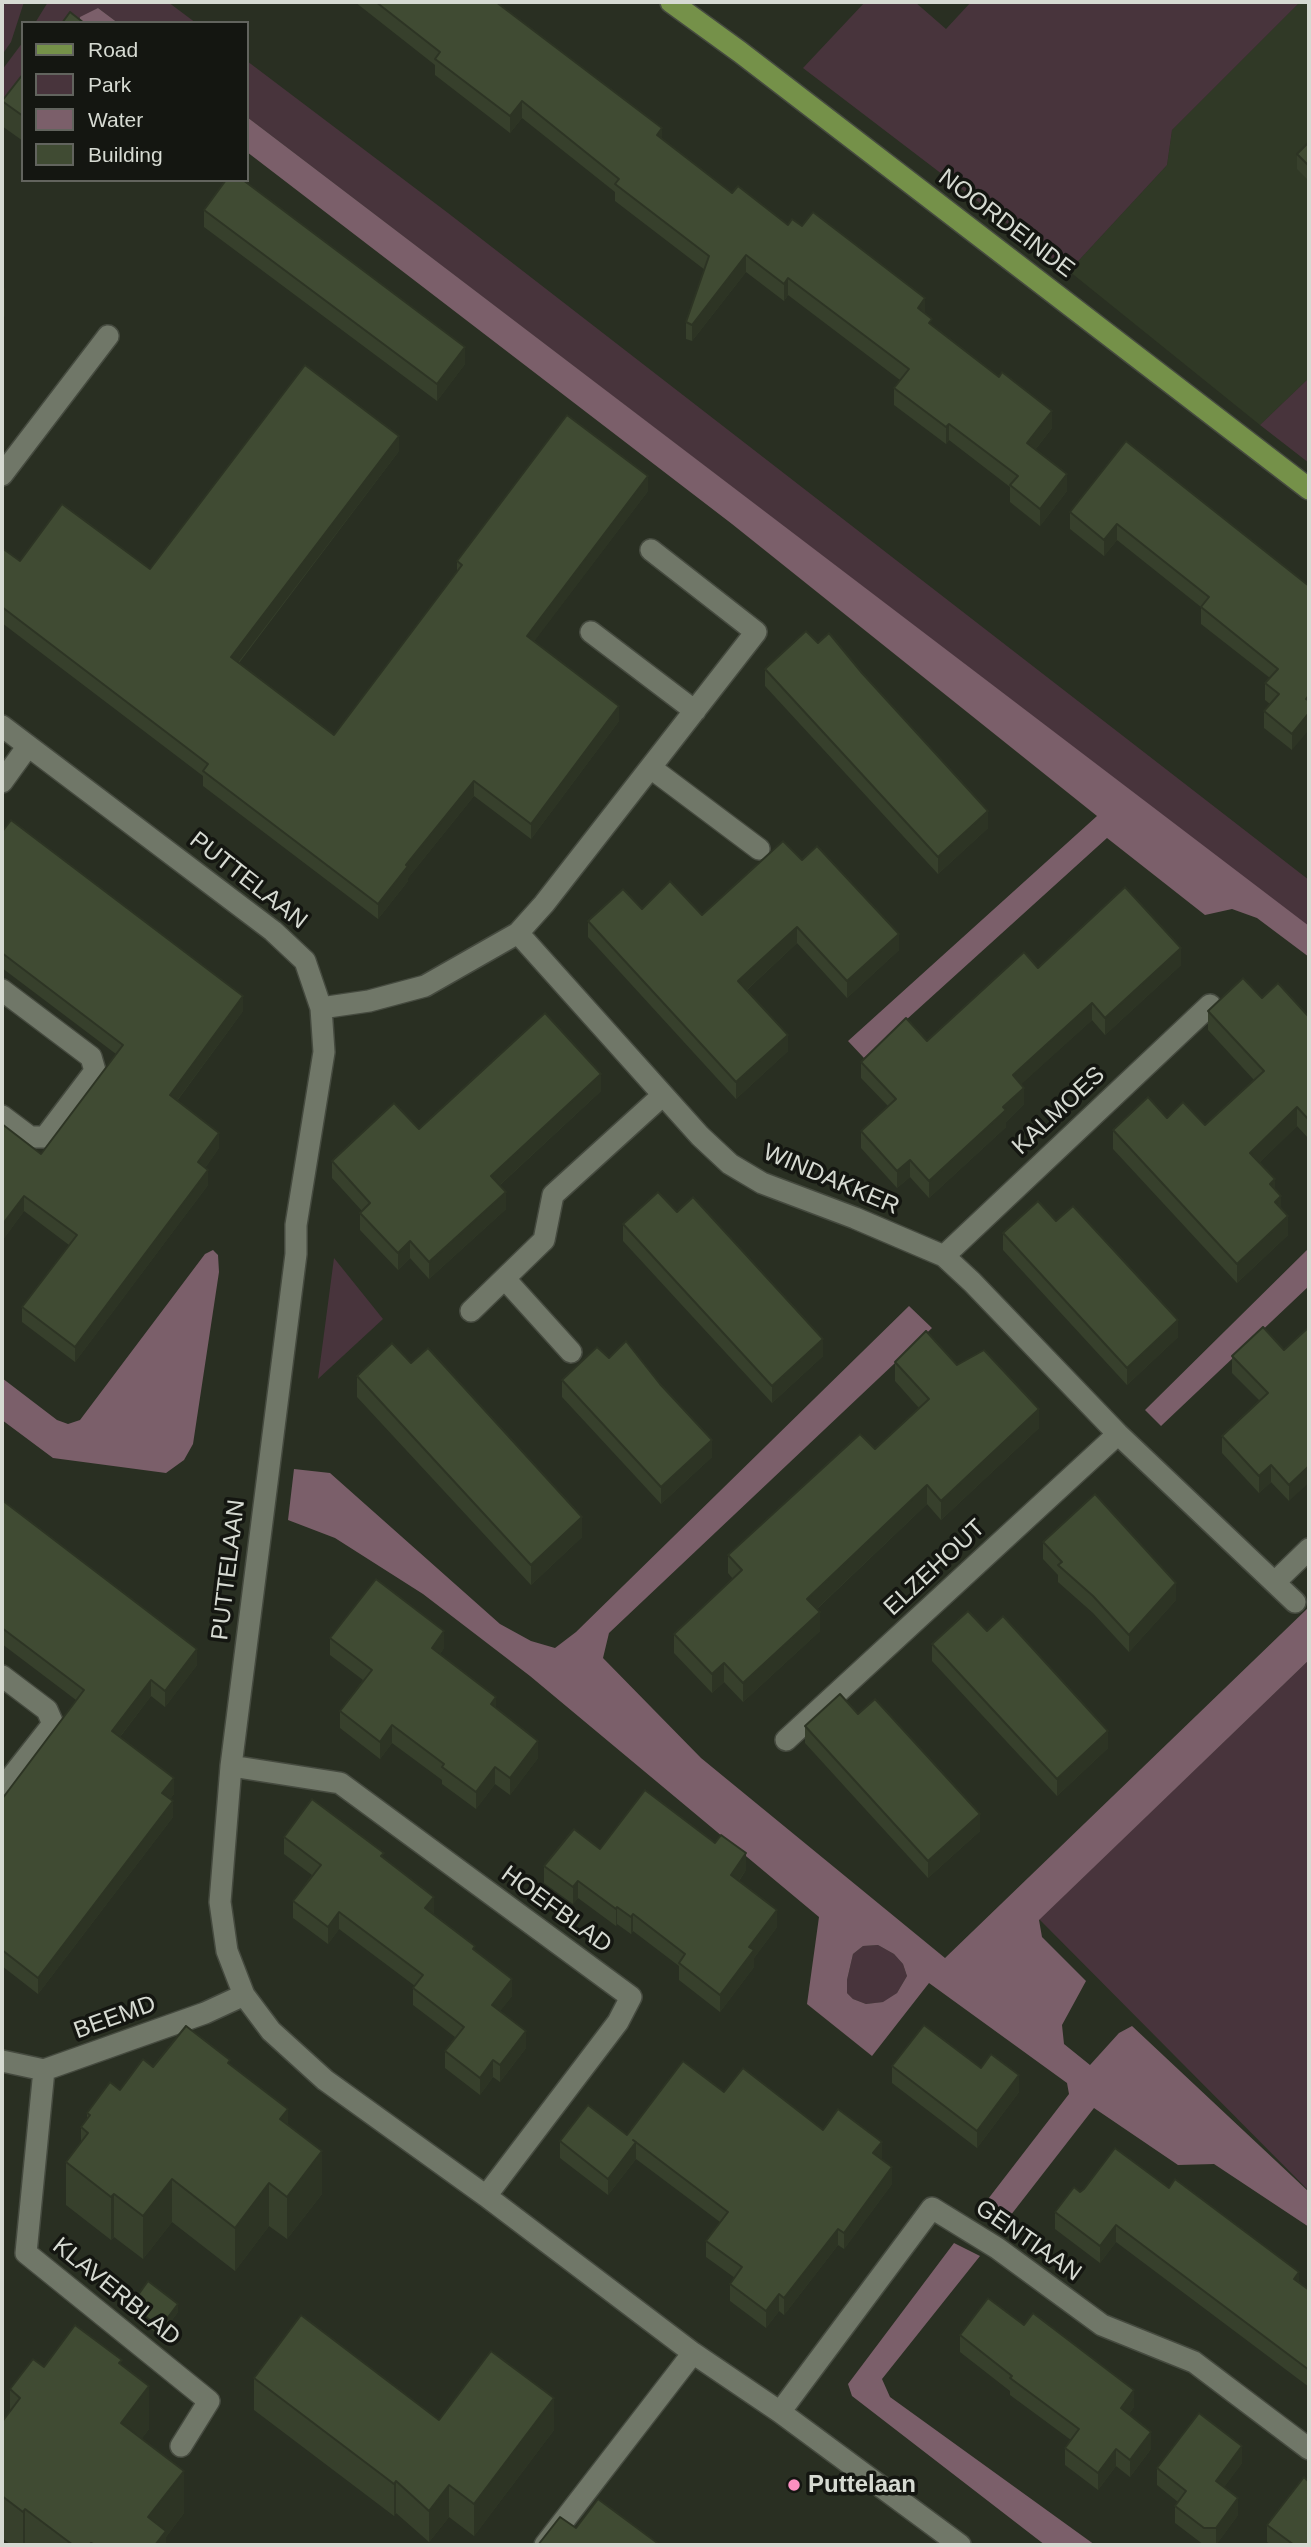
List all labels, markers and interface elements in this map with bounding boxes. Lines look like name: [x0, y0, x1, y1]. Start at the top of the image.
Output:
legend: [21, 21, 248, 182]
text: Road: [88, 38, 138, 61]
text: Park: [88, 73, 131, 96]
text: Water: [88, 108, 143, 131]
text: Building: [88, 143, 163, 166]
street label: NOORDEINDE: [932, 164, 1080, 284]
street label: PUTTELAAN: [183, 826, 313, 936]
street label: KALMOES: [1007, 1061, 1111, 1161]
street label: WINDAKKER: [758, 1138, 904, 1222]
street label: PUTTELAAN: [206, 1498, 252, 1642]
street label: ELZEHOUT: [878, 1514, 992, 1622]
street label: HOEFBLAD: [495, 1860, 617, 1960]
street label: BEEMD: [70, 1990, 160, 2046]
street label: GENTIAAN: [969, 2194, 1087, 2288]
street label: KLAVERBLAD: [46, 2232, 186, 2352]
place label: Puttelaan: [808, 2471, 916, 2499]
marker: Puttelaan: [786, 2477, 802, 2493]

